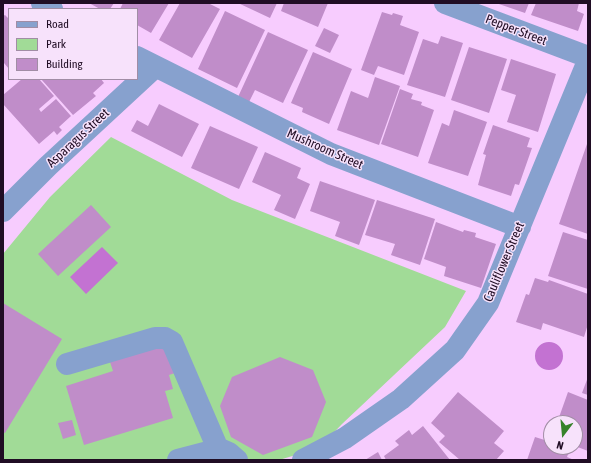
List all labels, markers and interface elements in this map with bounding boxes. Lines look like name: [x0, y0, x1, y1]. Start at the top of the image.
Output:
legend: [8, 8, 138, 80]
street label: Pepper Street: [483, 11, 549, 49]
text: Road: [46, 17, 69, 31]
text: Park: [46, 37, 66, 51]
text: Building: [46, 57, 83, 71]
street label: Asparagus Street: [44, 105, 112, 171]
street label: Mushroom Street: [285, 125, 365, 173]
street label: Cauliflower Street: [480, 220, 528, 304]
north arrow: [543, 415, 583, 455]
text: N: [555, 439, 565, 452]

